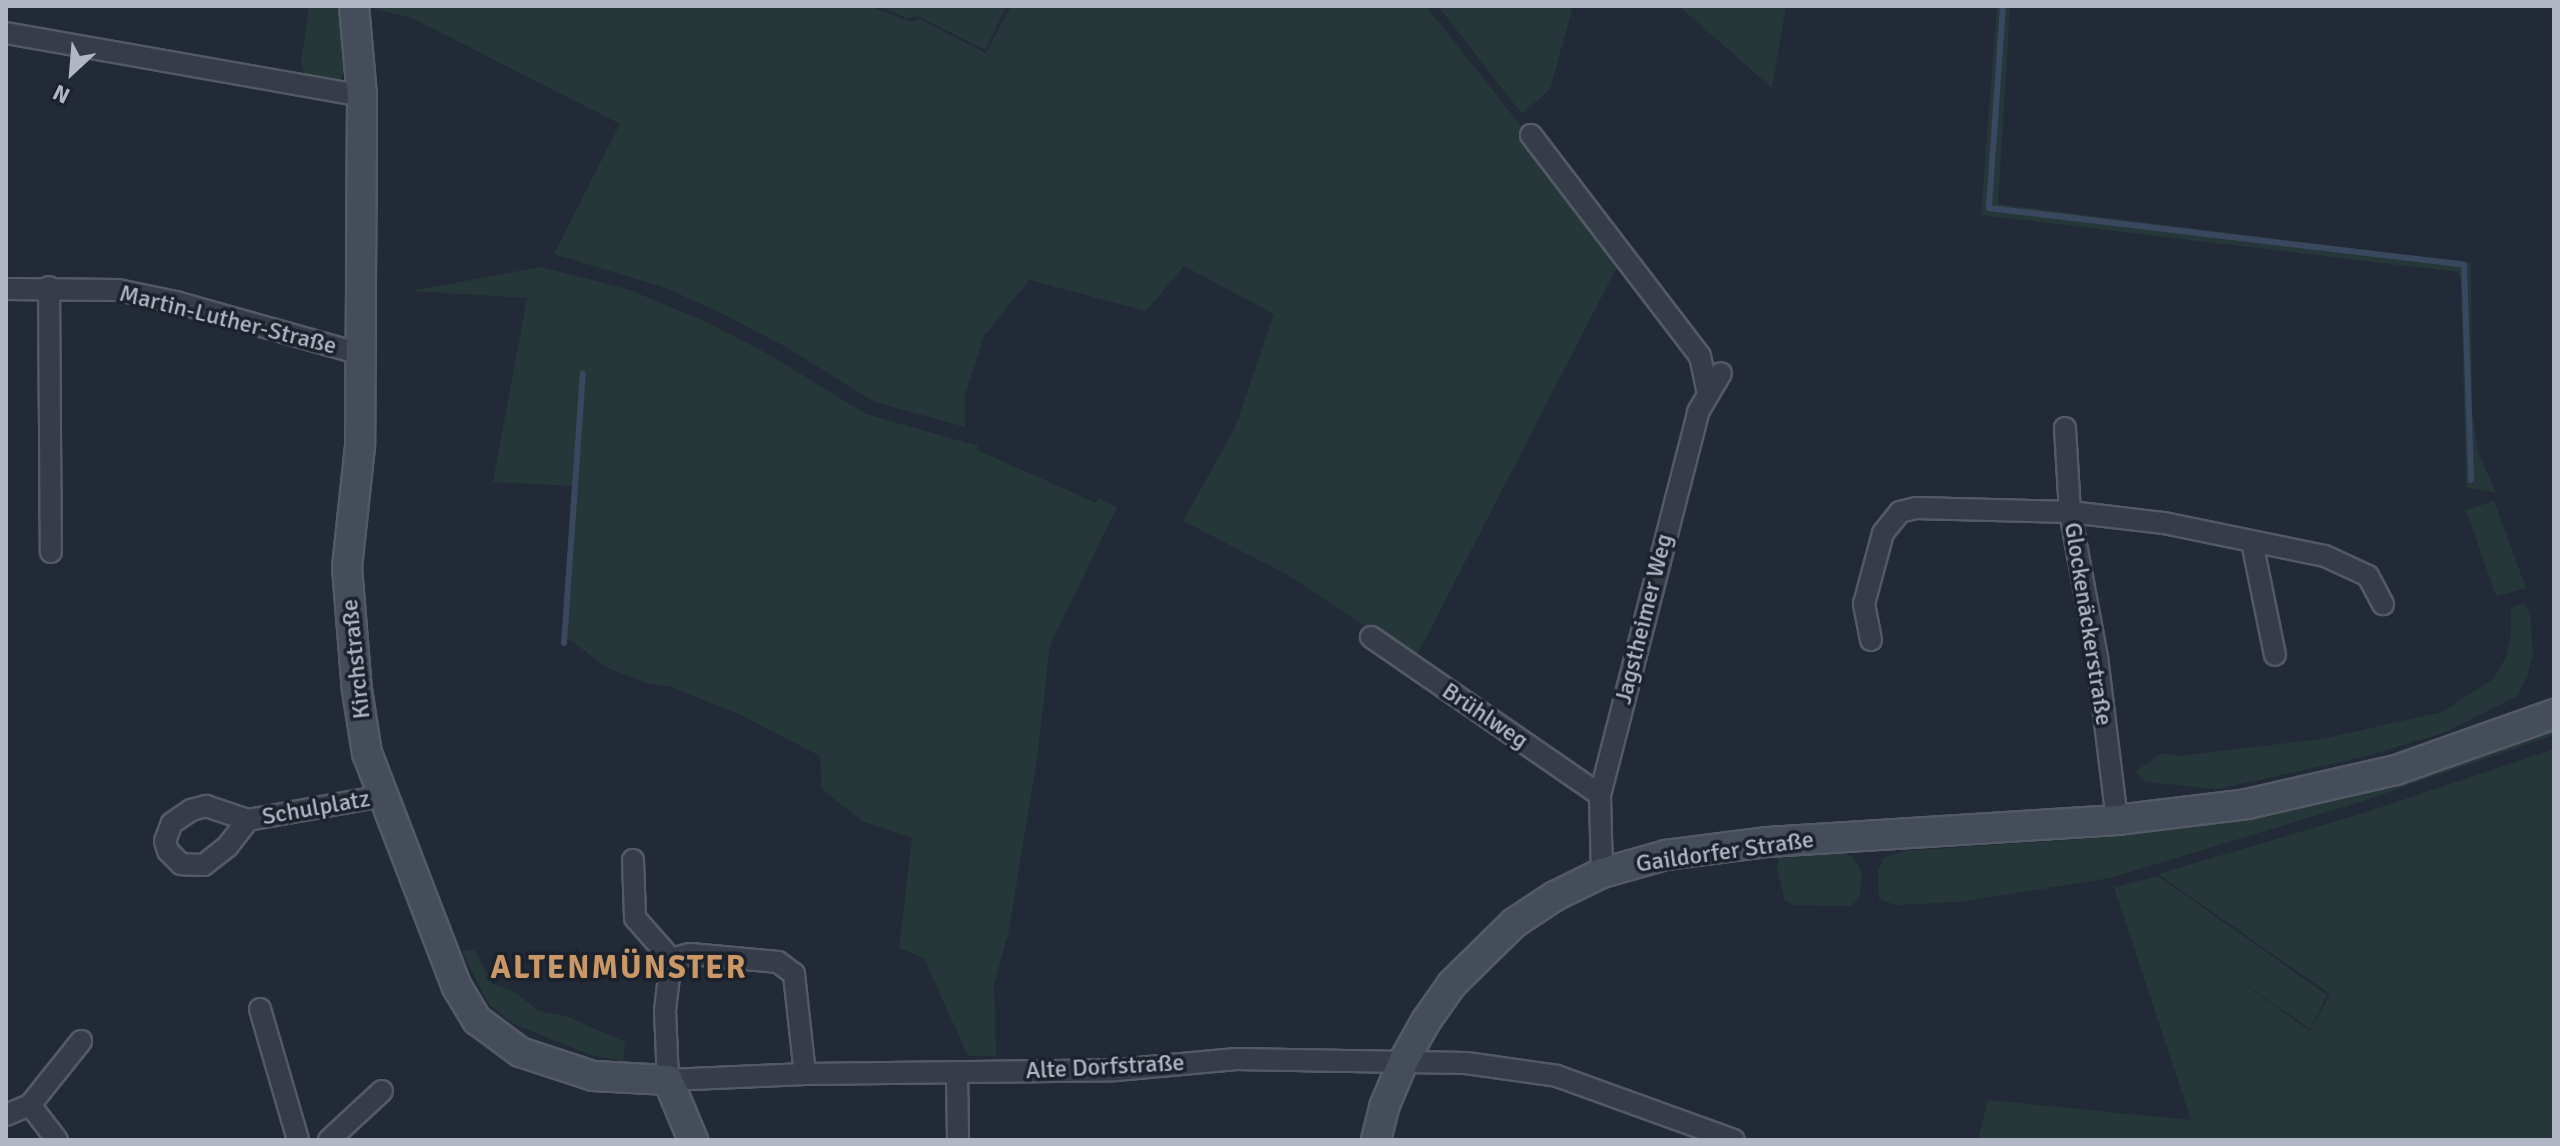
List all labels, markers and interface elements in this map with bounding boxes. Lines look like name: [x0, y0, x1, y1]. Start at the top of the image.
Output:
north arrow: [32, 32, 112, 112]
text: N: [48, 79, 74, 110]
street label: Martin-Luther-Straße: [116, 279, 340, 361]
street label: Glockenäckerstraße: [2058, 520, 2118, 728]
street label: Jagstheimer Weg: [1609, 531, 1679, 707]
street label: Kirchstraße: [335, 598, 377, 720]
street label: Brühlweg: [1436, 677, 1534, 755]
street label: Schulplatz: [260, 784, 372, 832]
street label: Gaildorfer Straße: [1634, 825, 1816, 879]
district label: ALTENMÜNSTER: [491, 949, 747, 987]
street label: Alte Dorfstraße: [1025, 1048, 1185, 1086]

